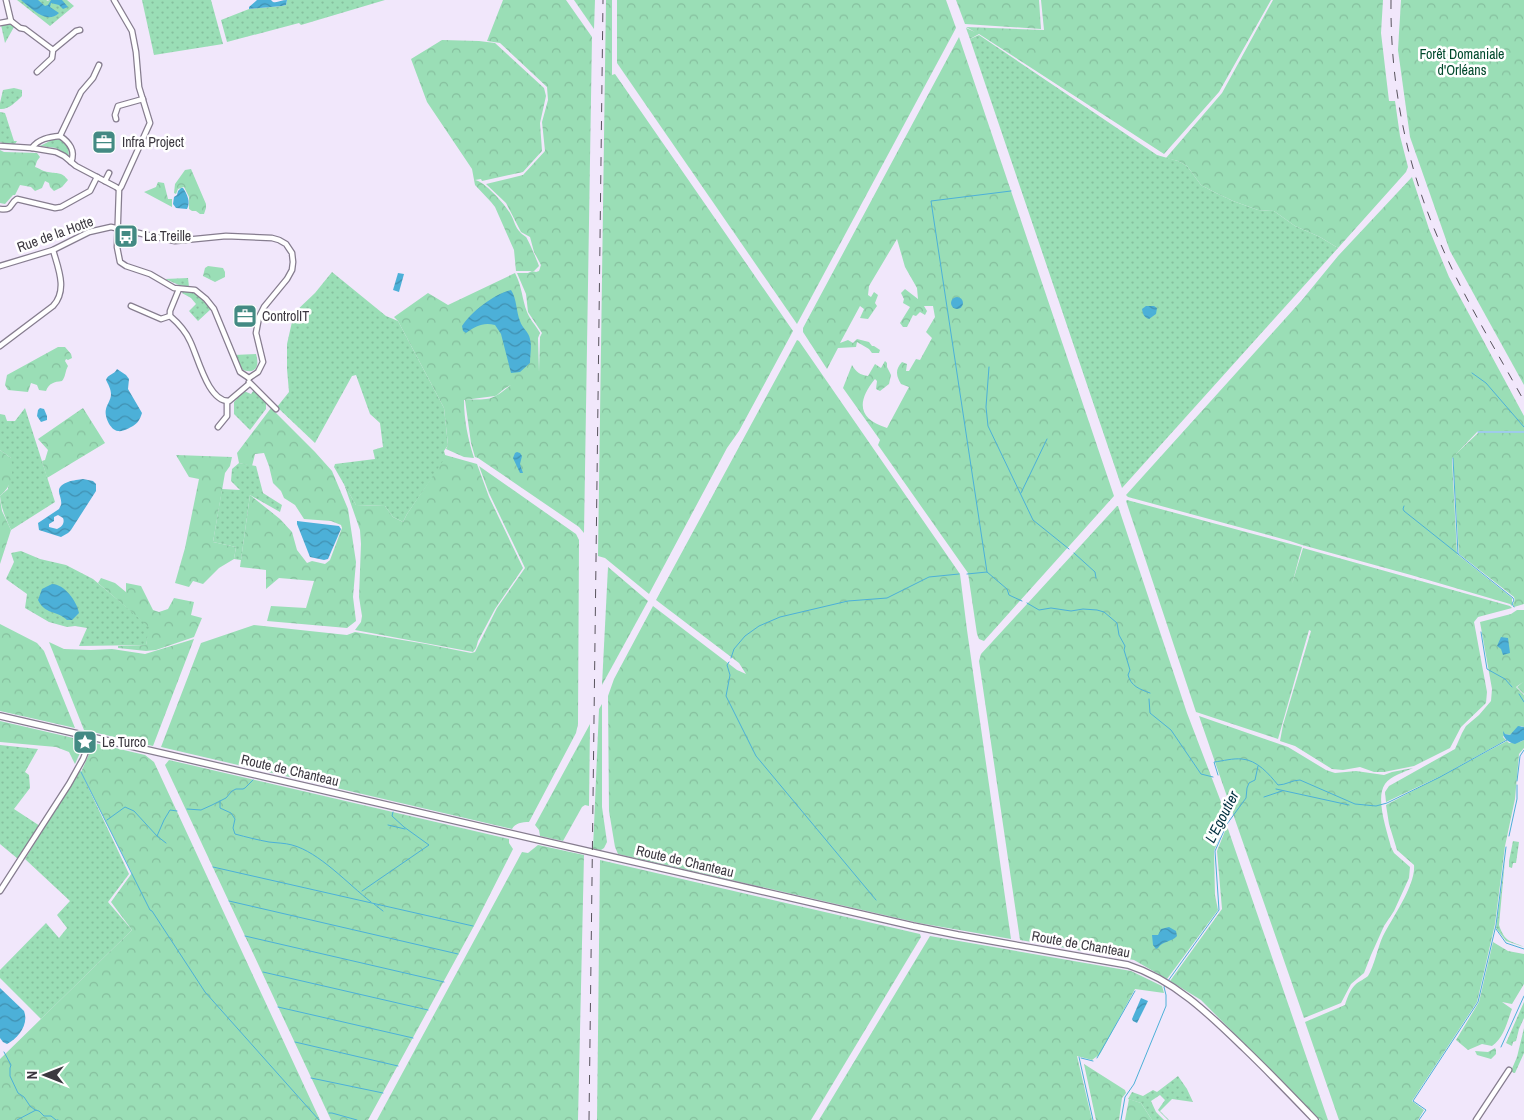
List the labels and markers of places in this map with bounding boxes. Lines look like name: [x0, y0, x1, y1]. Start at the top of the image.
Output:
office icon: Infra Project: [91, 129, 117, 155]
place label: Infra Project: [122, 133, 184, 151]
bus stop icon: La Treille: [113, 223, 139, 249]
place label: La Treille: [144, 227, 191, 245]
office icon: ControlIT: [232, 303, 258, 329]
place label: ControlIT: [262, 307, 309, 325]
place icon: Le Turco: [72, 729, 98, 755]
place label: Le Turco: [102, 733, 146, 751]

